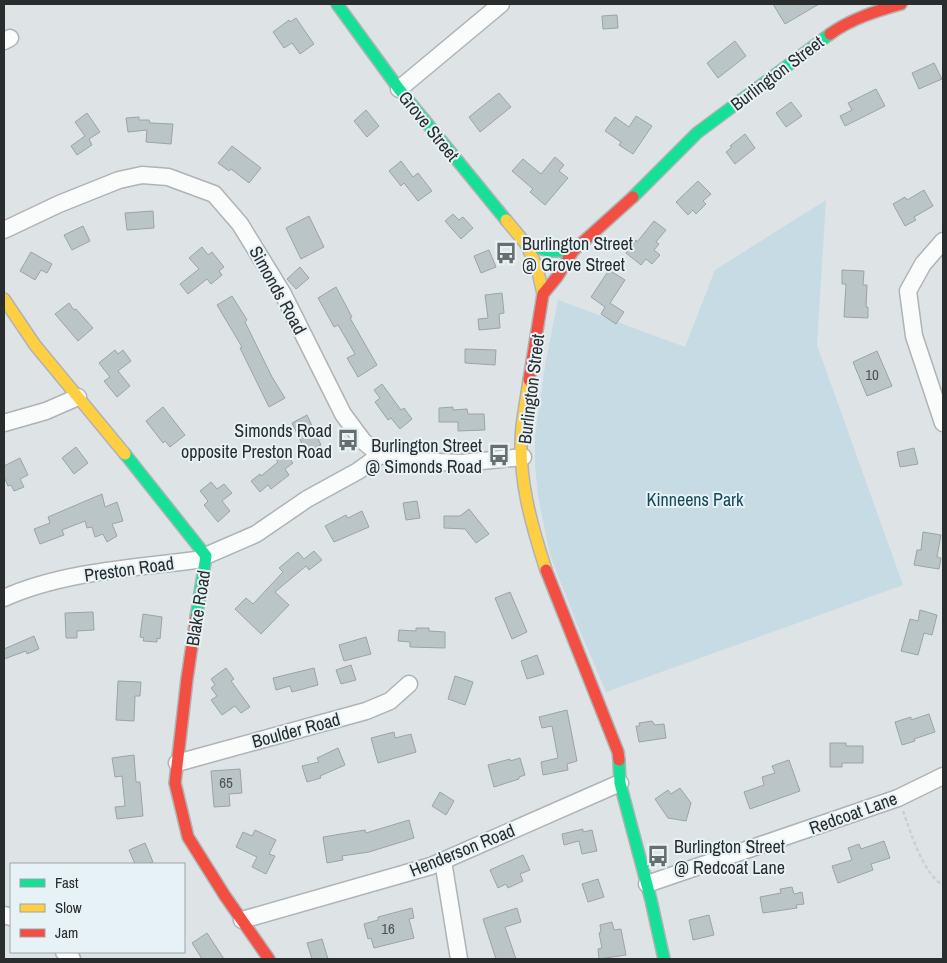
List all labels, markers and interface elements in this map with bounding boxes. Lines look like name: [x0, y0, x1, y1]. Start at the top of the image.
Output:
street label: Burlington Street: [725, 30, 829, 116]
street label: Grove Street: [393, 86, 465, 166]
place label: Burlington Street @ Grove Street: [522, 231, 633, 277]
bus stop icon: Burlington Street @ Grove Street: [493, 240, 519, 266]
street label: Simonds Road: [243, 241, 313, 339]
street label: Burlington Street: [512, 332, 550, 446]
house number: 10: [865, 364, 879, 385]
place label: Simonds Road opposite Preston Road: [181, 418, 332, 464]
bus stop icon: Simonds Road opposite Preston Road: [335, 427, 361, 453]
place label: Burlington Street @ Simonds Road: [365, 433, 482, 479]
bus stop icon: Burlington Street @ Simonds Road: [486, 442, 512, 468]
park label: Kinneens Park: [647, 487, 744, 512]
street label: Preston Road: [83, 550, 175, 588]
street label: Blake Road: [180, 568, 216, 648]
street label: Boulder Road: [249, 706, 343, 754]
house number: 65: [219, 772, 233, 793]
street label: Redcoat Lane: [806, 786, 900, 840]
street label: Henderson Road: [406, 818, 518, 882]
place label: Burlington Street @ Redcoat Lane: [674, 834, 785, 880]
bus stop icon: Burlington Street @ Redcoat Lane: [645, 843, 671, 869]
legend: [10, 863, 185, 953]
text: Fast: [55, 872, 79, 893]
text: Slow: [55, 897, 82, 918]
house number: 16: [381, 918, 395, 939]
text: Jam: [55, 922, 78, 943]

